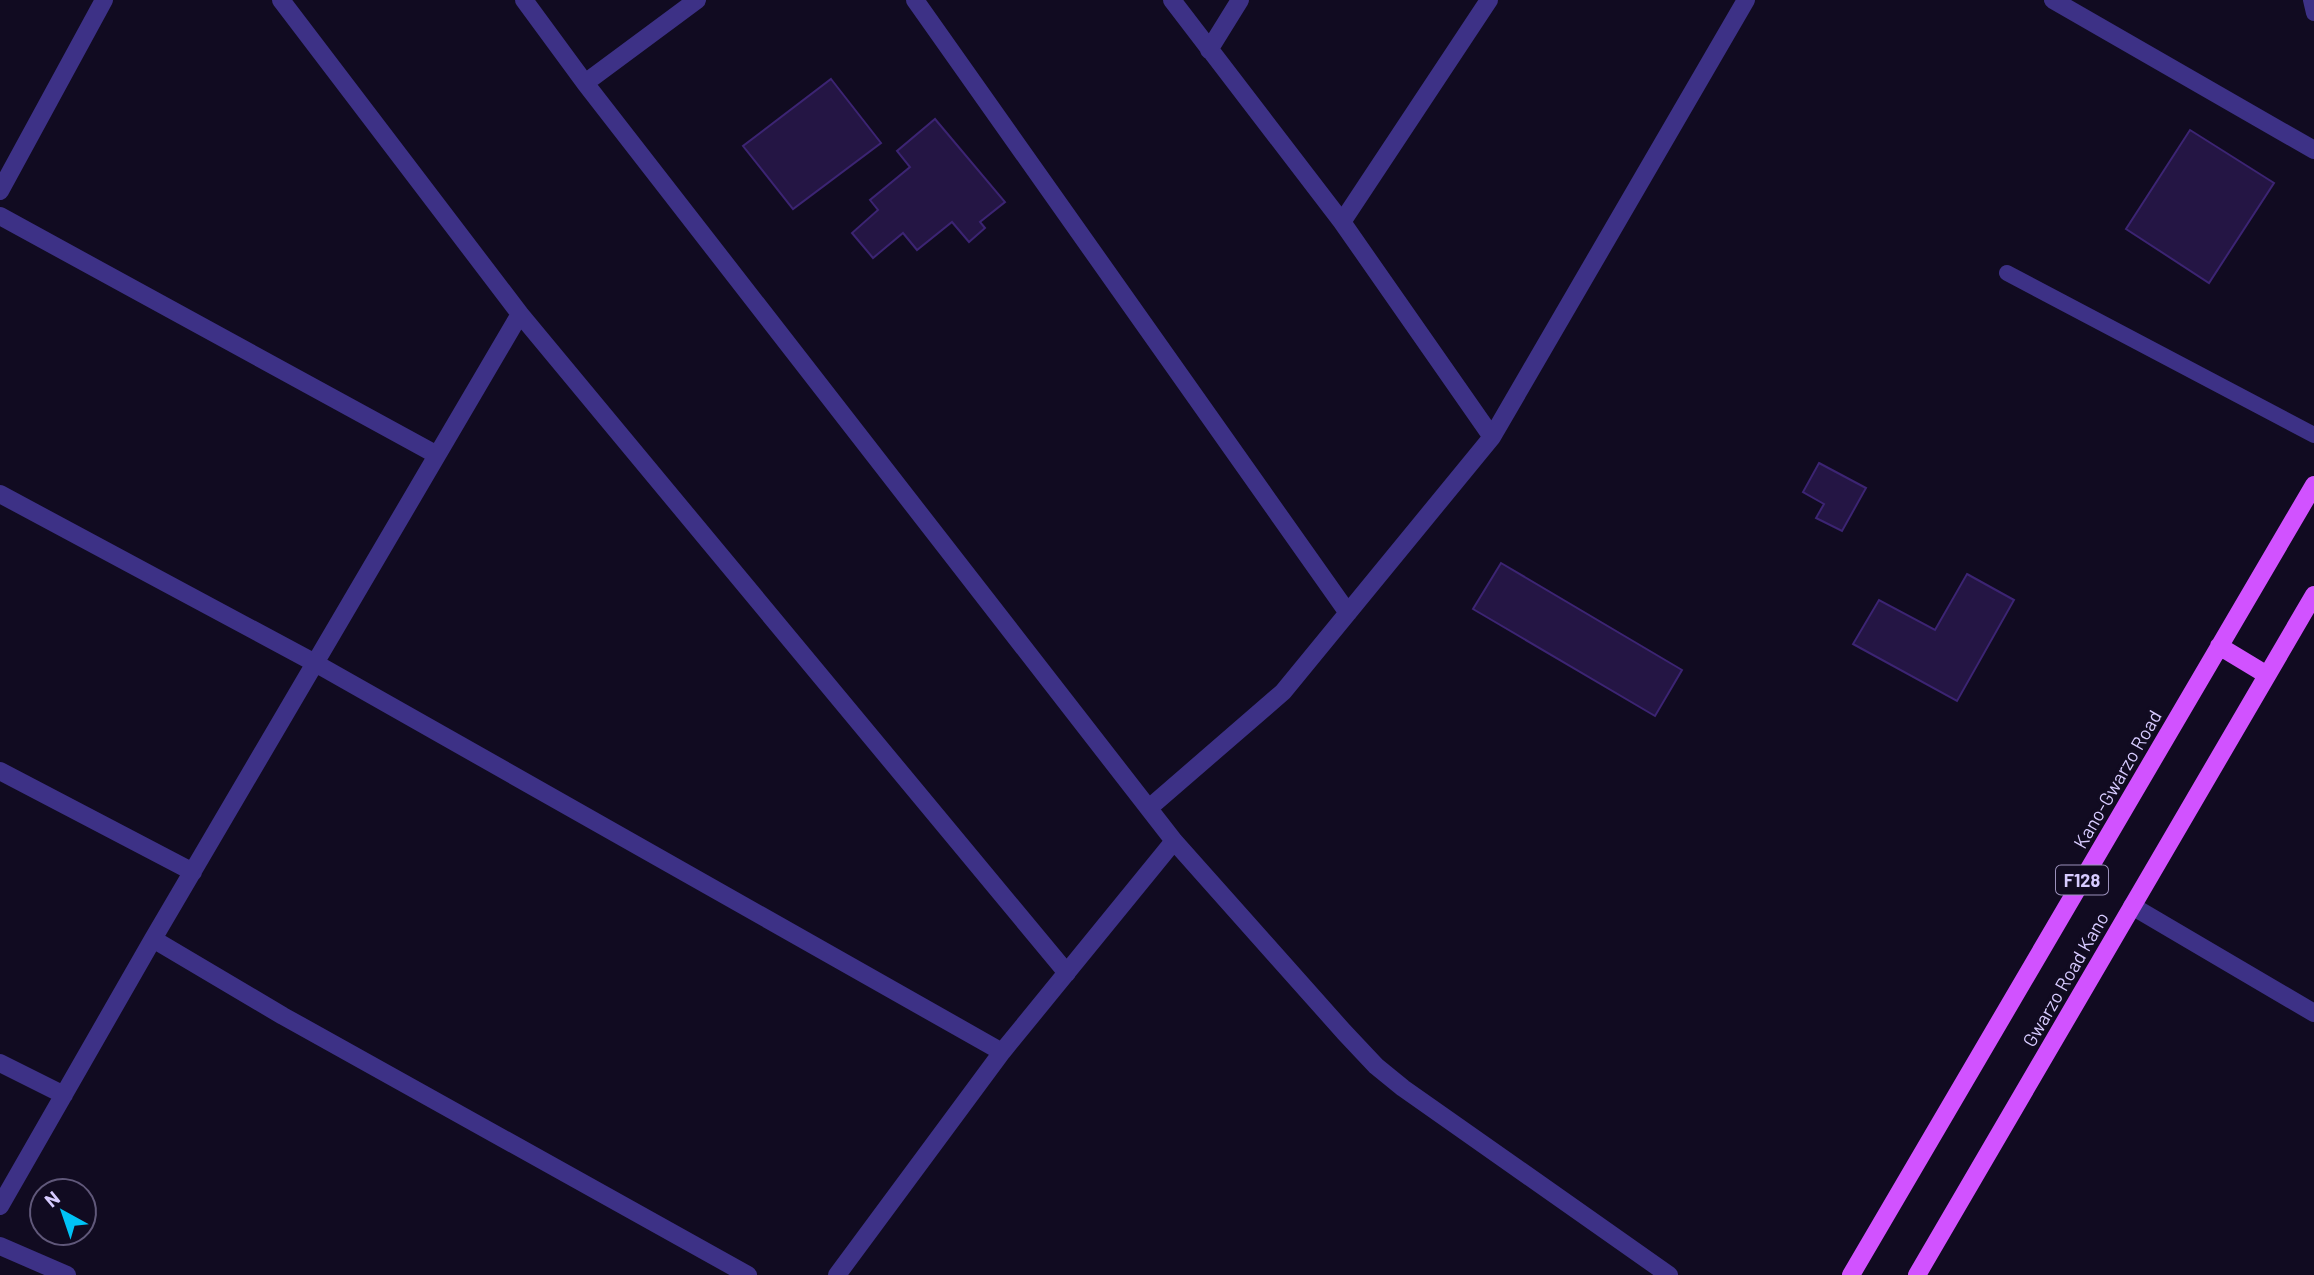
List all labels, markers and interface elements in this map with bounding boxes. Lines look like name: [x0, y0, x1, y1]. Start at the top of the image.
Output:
street label: Kano-Gwarzo Road: [2068, 706, 2166, 852]
road number: F128: [2056, 866, 2108, 894]
street label: Gwarzo Road Kano: [2017, 907, 2113, 1051]
north arrow: [28, 1177, 98, 1247]
text: N: [40, 1186, 64, 1211]

